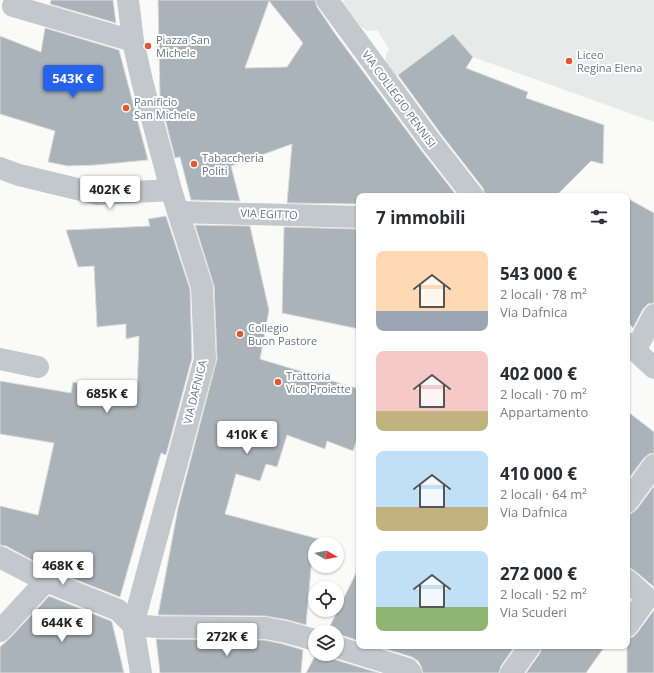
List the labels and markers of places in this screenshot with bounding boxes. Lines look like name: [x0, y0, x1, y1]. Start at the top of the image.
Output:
place label: Piazza San Michele: [156, 32, 210, 60]
marker: Piazza San Michele: [143, 41, 153, 51]
place label: Liceo Regina Elena: [577, 47, 642, 75]
marker: Liceo Regina Elena: [564, 56, 574, 66]
pin: 543K €: [40, 65, 106, 99]
place label: Panificio San Michele: [134, 94, 196, 122]
marker: Panificio San Michele: [121, 103, 131, 113]
place label: Tabaccheria Politi: [202, 150, 264, 178]
marker: Tabaccheria Politi: [189, 159, 199, 169]
pin: 402K €: [77, 176, 143, 210]
place label: Collegio Buon Pastore: [248, 320, 317, 348]
marker: Collegio Buon Pastore: [235, 329, 245, 339]
place label: Trattoria Vico Proiette: [286, 368, 351, 396]
marker: Trattoria Vico Proiette: [273, 377, 283, 387]
pin: 685K €: [74, 380, 140, 414]
pin: 410K €: [214, 421, 280, 455]
pin: 468K €: [30, 552, 96, 586]
pin: 644K €: [29, 609, 95, 643]
pin: 272K €: [194, 623, 260, 657]

